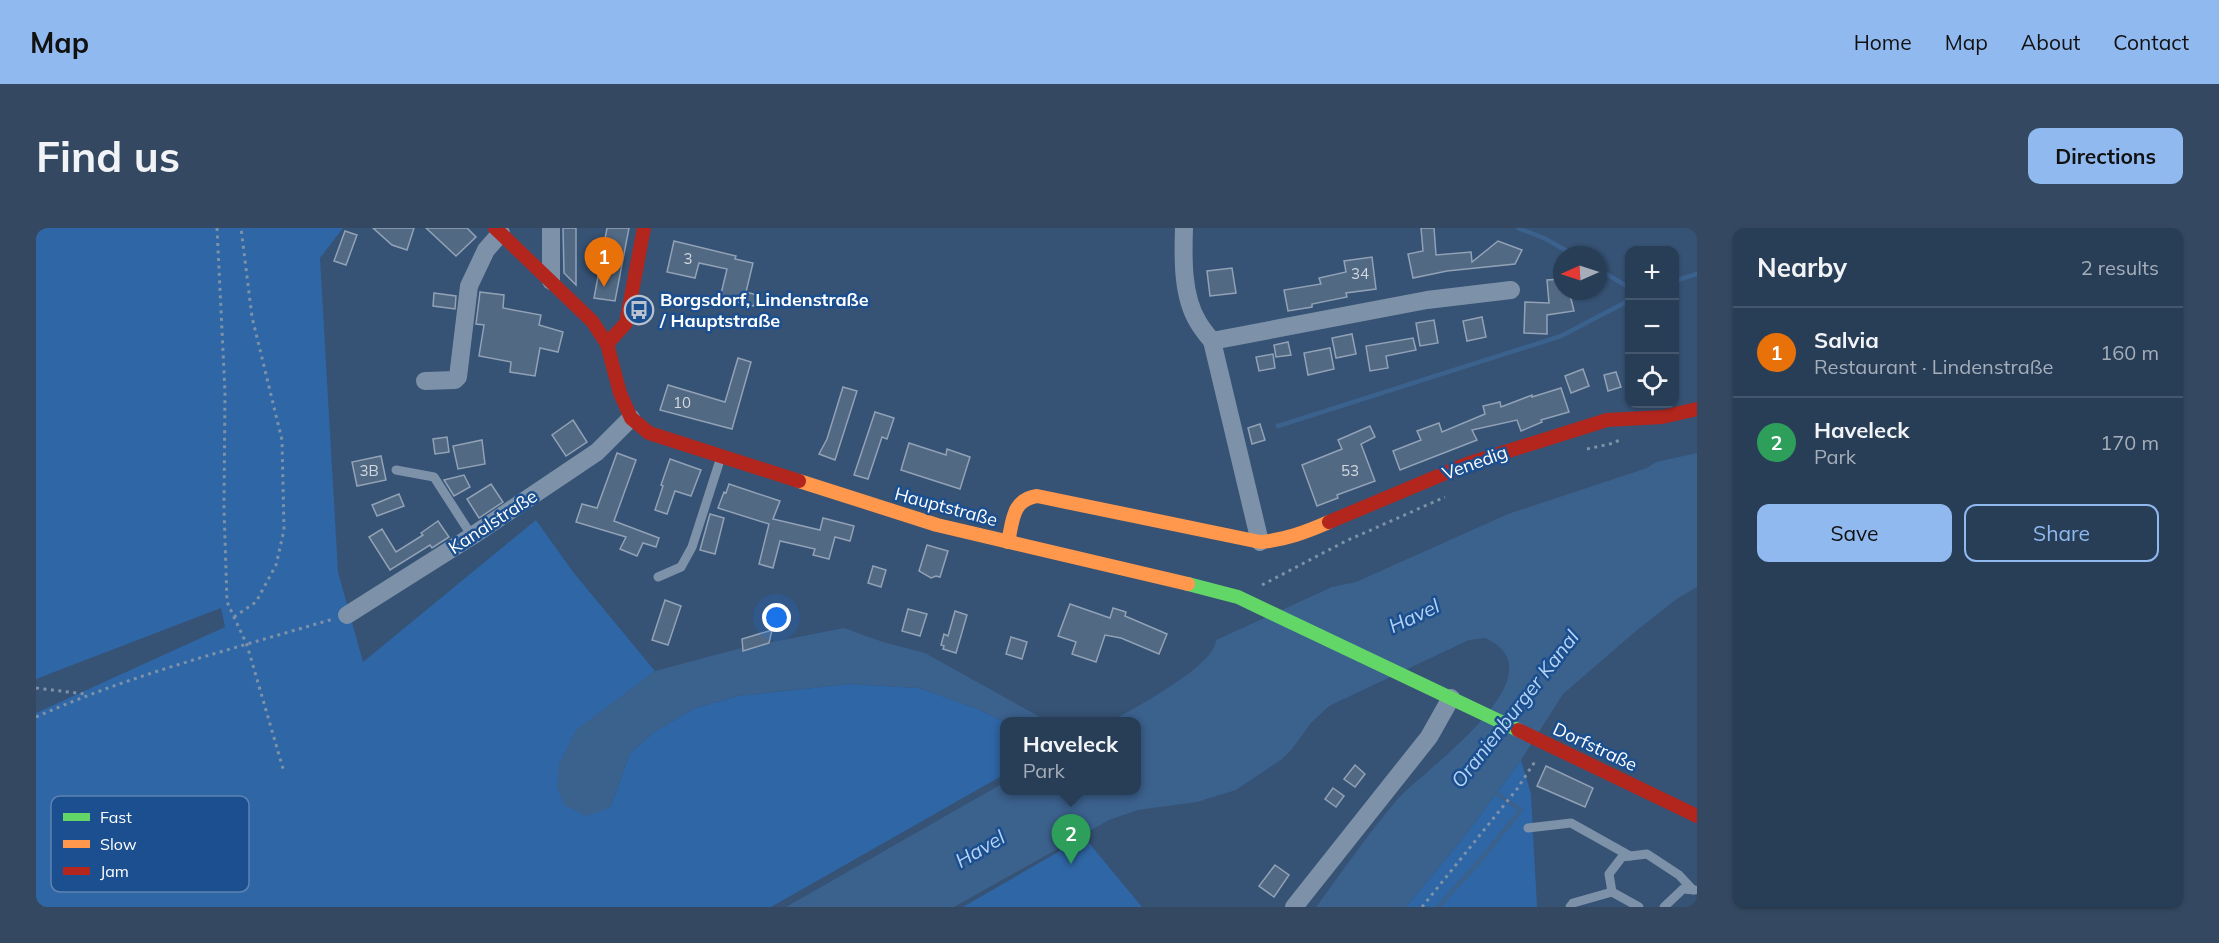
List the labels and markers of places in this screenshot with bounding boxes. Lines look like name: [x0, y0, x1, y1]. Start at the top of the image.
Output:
pin: 1: [584, 238, 624, 287]
place label: Borgsdorf, Lindenstraße / Hauptstraße: [659, 288, 869, 332]
bus stop icon: Borgsdorf, Lindenstraße / Hauptstraße: [623, 294, 655, 326]
pin: 2: [1052, 814, 1090, 864]

